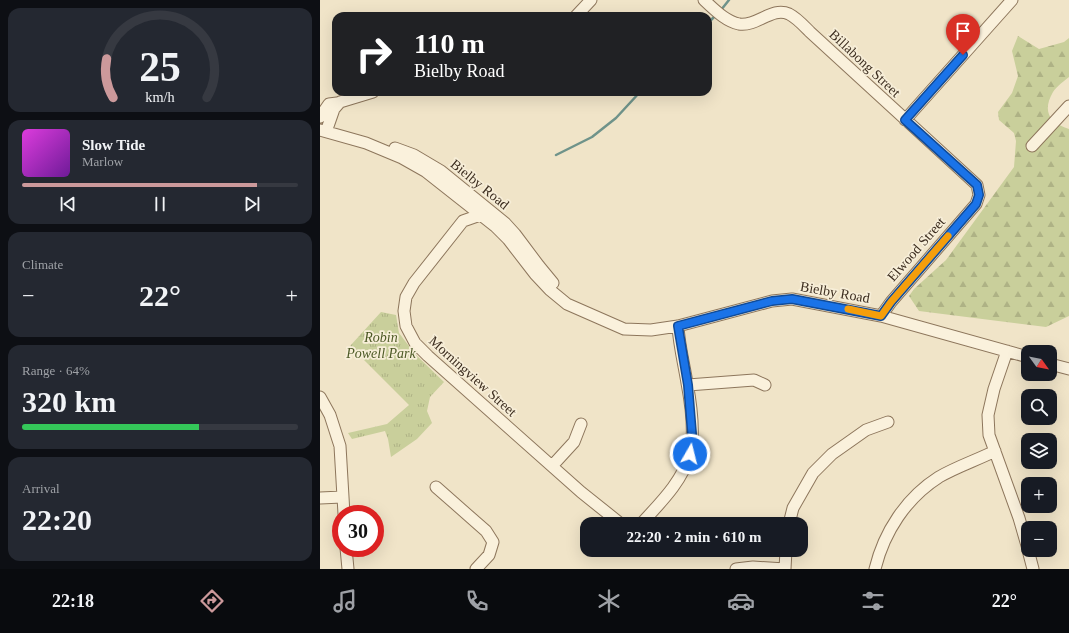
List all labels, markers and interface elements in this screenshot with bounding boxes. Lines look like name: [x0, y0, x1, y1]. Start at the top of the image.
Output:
pin: [946, 14, 980, 55]
icon: arrive: [952, 20, 974, 42]
street label: Billabong Street: [826, 27, 903, 100]
icon: right: [348, 28, 400, 80]
text: 110 m: [414, 28, 485, 59]
text: 25: [139, 44, 181, 90]
text: Bielby Road: [414, 61, 505, 81]
text: km/h: [145, 89, 175, 105]
text: Slow Tide: [82, 137, 145, 153]
text: Marlow: [82, 154, 123, 169]
street label: Bielby Road: [448, 156, 512, 212]
icon: previous: [57, 193, 79, 215]
icon: pause: [149, 193, 171, 215]
icon: next: [241, 193, 263, 215]
street label: Elwood Street: [885, 214, 948, 284]
text: Climate: [22, 257, 63, 272]
text: 22°: [139, 279, 181, 312]
street label: Bielby Road: [799, 279, 871, 306]
text: −: [22, 283, 34, 308]
text: +: [286, 283, 298, 308]
park label: Robin Powell Park: [345, 330, 417, 361]
street label: Morningview Street: [426, 333, 520, 420]
north arrow: [1021, 345, 1057, 381]
map controls: [1021, 345, 1057, 557]
text: Range · 64%: [22, 363, 90, 378]
text: 320 km: [22, 385, 116, 418]
button: search: [1021, 389, 1057, 425]
position arrow: [669, 433, 711, 475]
button: layers: [1021, 433, 1057, 469]
button: +: [1021, 477, 1057, 513]
text: Arrival: [22, 481, 60, 496]
text: 22:20: [22, 503, 92, 536]
speed limit sign: 30: [332, 505, 384, 557]
button: −: [1021, 521, 1057, 557]
text: 22:20 · 2 min · 610 m: [627, 529, 762, 545]
icon: directions: [198, 587, 226, 615]
icon: music: [331, 587, 359, 615]
icon: phone: [463, 587, 491, 615]
icon: climate: [595, 587, 623, 615]
icon: car: [727, 587, 755, 615]
icon: filters: [859, 587, 887, 615]
text: 22:18: [52, 591, 94, 611]
text: 22°: [992, 591, 1017, 611]

